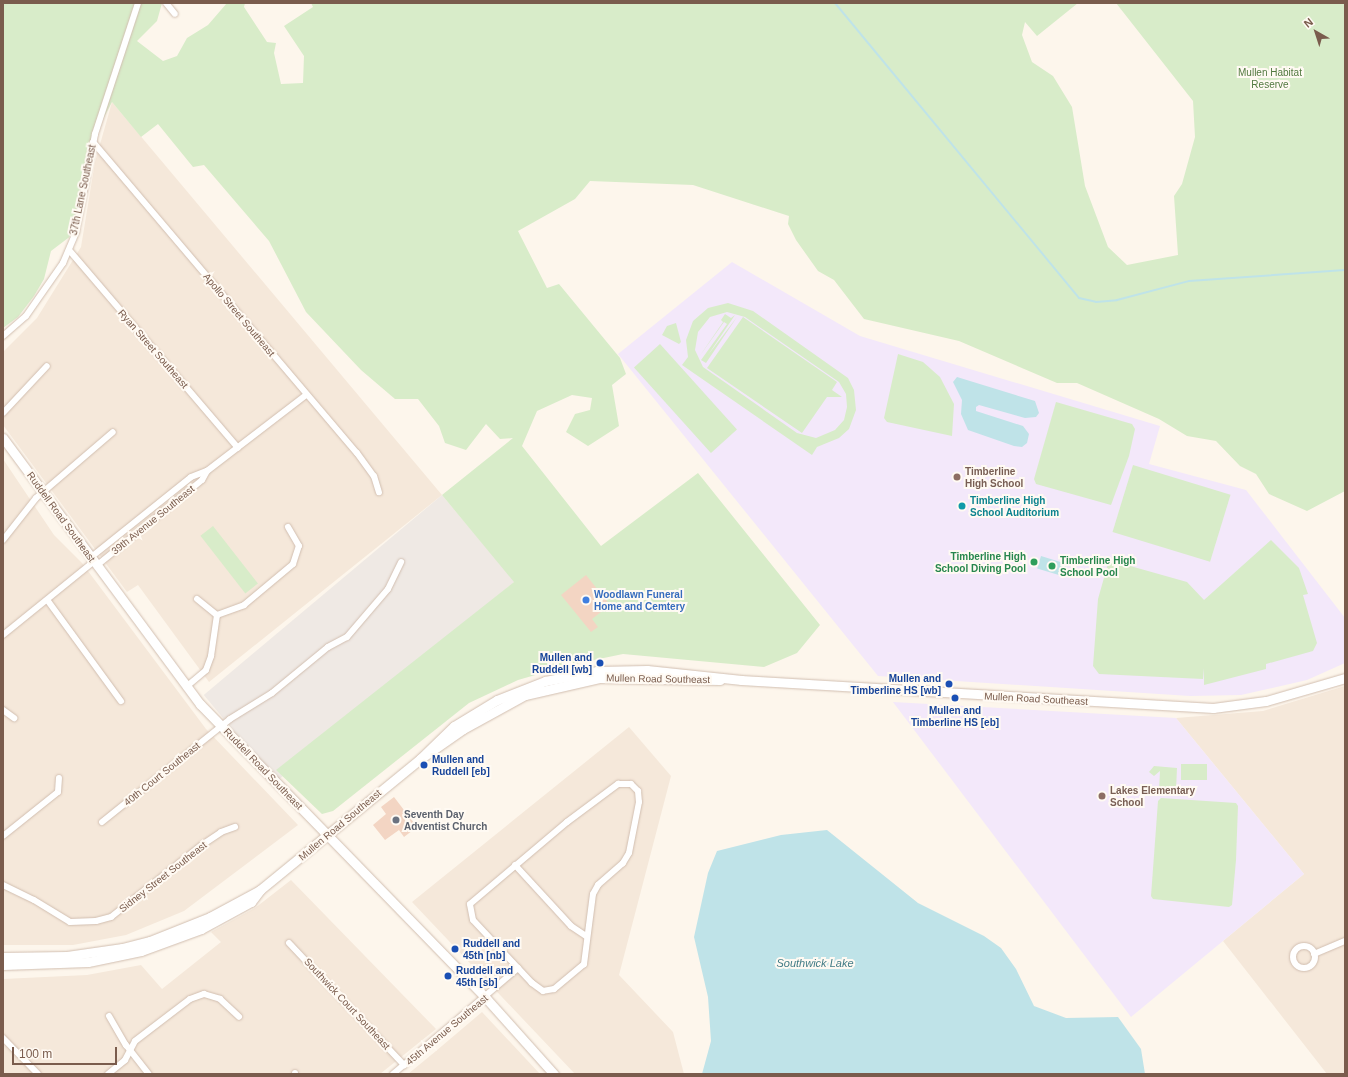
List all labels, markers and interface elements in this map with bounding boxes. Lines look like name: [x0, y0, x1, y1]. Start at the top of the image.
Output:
north arrow: [1296, 12, 1336, 52]
text: N: [1302, 16, 1315, 30]
park label: Mullen Habitat Reserve: [1238, 66, 1302, 90]
street label: 37th Lane Southeast: [68, 144, 98, 236]
street label: Apollo Street Southeast: [201, 271, 277, 359]
street label: Ryan Street Southeast: [115, 307, 191, 391]
place label: Timberline High School: [965, 465, 1023, 488]
street label: Ruddell Road Southeast: [24, 470, 98, 564]
marker: Timberline High School: [952, 472, 962, 482]
street label: 39th Avenue Southeast: [109, 483, 197, 557]
place label: Timberline High School Auditorium: [970, 494, 1059, 518]
marker: Timberline High School Auditorium: [957, 501, 967, 511]
place label: Timberline High School Diving Pool: [935, 550, 1026, 574]
place label: Timberline High School Pool: [1060, 554, 1135, 578]
marker: Timberline High School Diving Pool: [1029, 557, 1039, 567]
marker: Timberline High School Pool: [1047, 561, 1057, 571]
place label: Woodlawn Funeral Home and Cemtery: [594, 588, 685, 612]
marker: Woodlawn Funeral Home and Cemtery: [581, 595, 591, 605]
place label: Mullen and Ruddell [wb]: [532, 651, 592, 674]
marker: Mullen and Ruddell [wb]: [595, 658, 605, 668]
street label: Mullen Road Southeast: [606, 672, 710, 686]
place label: Mullen and Timberline HS [wb]: [851, 672, 941, 696]
marker: Mullen and Timberline HS [wb]: [944, 679, 954, 689]
street label: Mullen Road Southeast: [984, 690, 1088, 708]
marker: Mullen and Timberline HS [eb]: [950, 693, 960, 703]
place label: Mullen and Timberline HS [eb]: [911, 704, 999, 728]
street label: Ruddell Road Southeast: [221, 726, 305, 812]
street label: 40th Court Southeast: [122, 740, 202, 808]
place label: Mullen and Ruddell [eb]: [432, 753, 490, 776]
marker: Mullen and Ruddell [eb]: [419, 760, 429, 770]
place label: Lakes Elementary School: [1110, 784, 1195, 808]
street label: Mullen Road Southeast: [296, 787, 384, 863]
marker: Lakes Elementary School: [1097, 791, 1107, 801]
place label: Seventh Day Adventist Church: [404, 808, 487, 832]
marker: Seventh Day Adventist Church: [391, 815, 401, 825]
street label: Sidney Street Southeast: [117, 839, 209, 915]
place label: Ruddell and 45th [nb]: [463, 937, 520, 960]
marker: Ruddell and 45th [nb]: [450, 944, 460, 954]
street label: Southwick Court Southeast: [301, 956, 393, 1052]
water label: Southwick Lake: [776, 956, 854, 970]
place label: Ruddell and 45th [sb]: [456, 964, 513, 988]
marker: Ruddell and 45th [sb]: [443, 971, 453, 981]
street label: 45th Avenue Southeast: [403, 992, 491, 1068]
scale bar: [14, 1039, 119, 1065]
text: 100 m: [19, 1047, 52, 1061]

